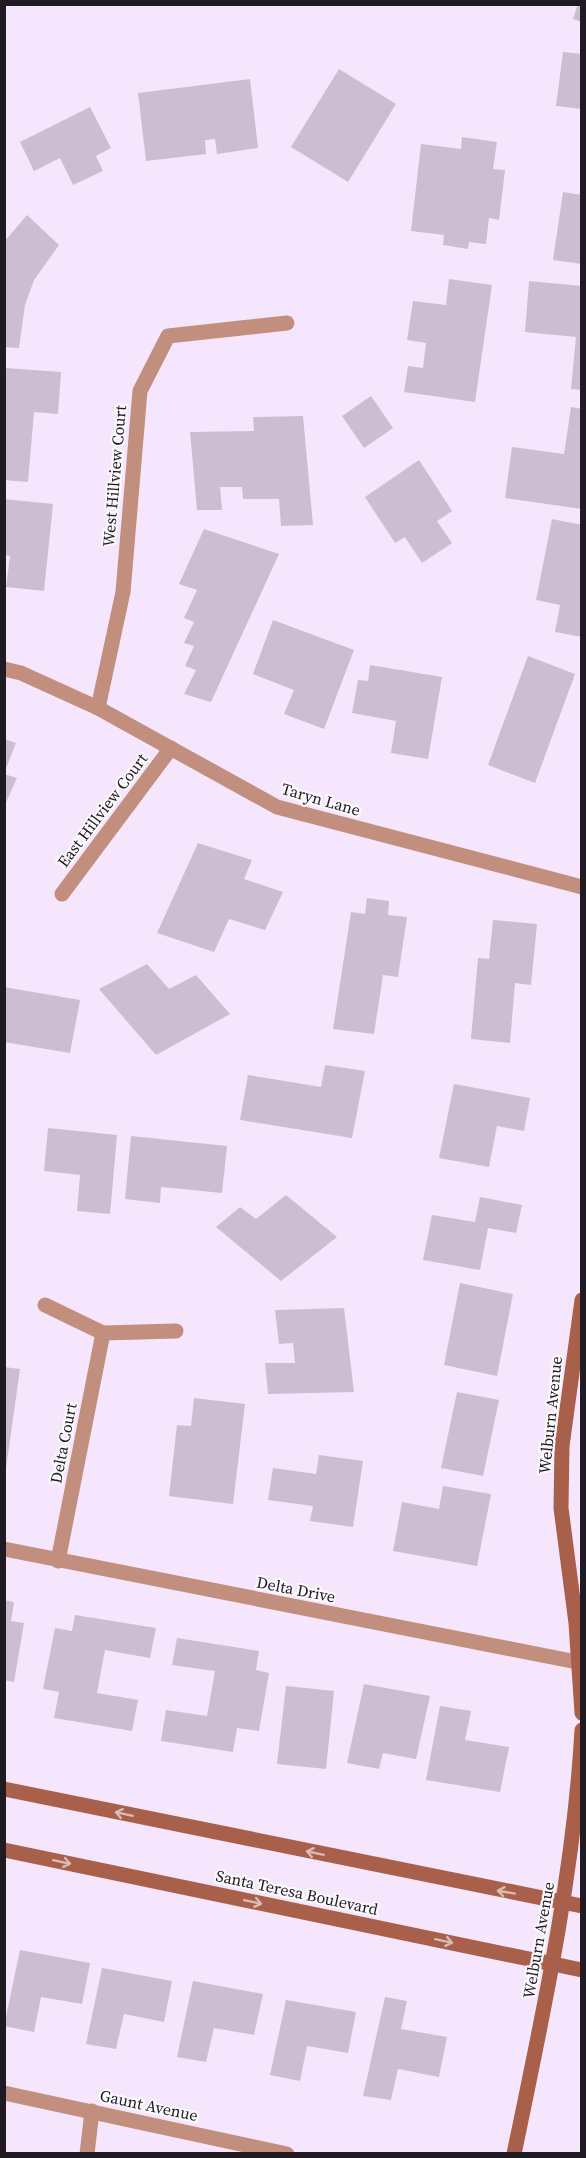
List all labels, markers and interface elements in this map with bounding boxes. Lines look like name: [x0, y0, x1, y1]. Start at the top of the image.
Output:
street label: West Hillview Court: [97, 403, 131, 548]
street label: East Hillview Court: [52, 748, 153, 872]
street label: Taryn Lane: [279, 777, 363, 821]
street label: Welburn Avenue: [533, 1355, 567, 1475]
street label: Delta Court: [44, 1400, 82, 1485]
street label: Delta Drive: [255, 1571, 337, 1607]
one-way arrow: [114, 1808, 134, 1819]
one-way arrow: [305, 1847, 325, 1858]
one-way arrow: [52, 1857, 71, 1868]
street label: Santa Teresa Boulevard: [214, 1864, 380, 1920]
street label: Welburn Avenue: [517, 1880, 559, 2000]
one-way arrow: [496, 1886, 516, 1897]
one-way arrow: [243, 1896, 262, 1908]
one-way arrow: [433, 1936, 453, 1947]
street label: Gaunt Avenue: [98, 2084, 200, 2126]

